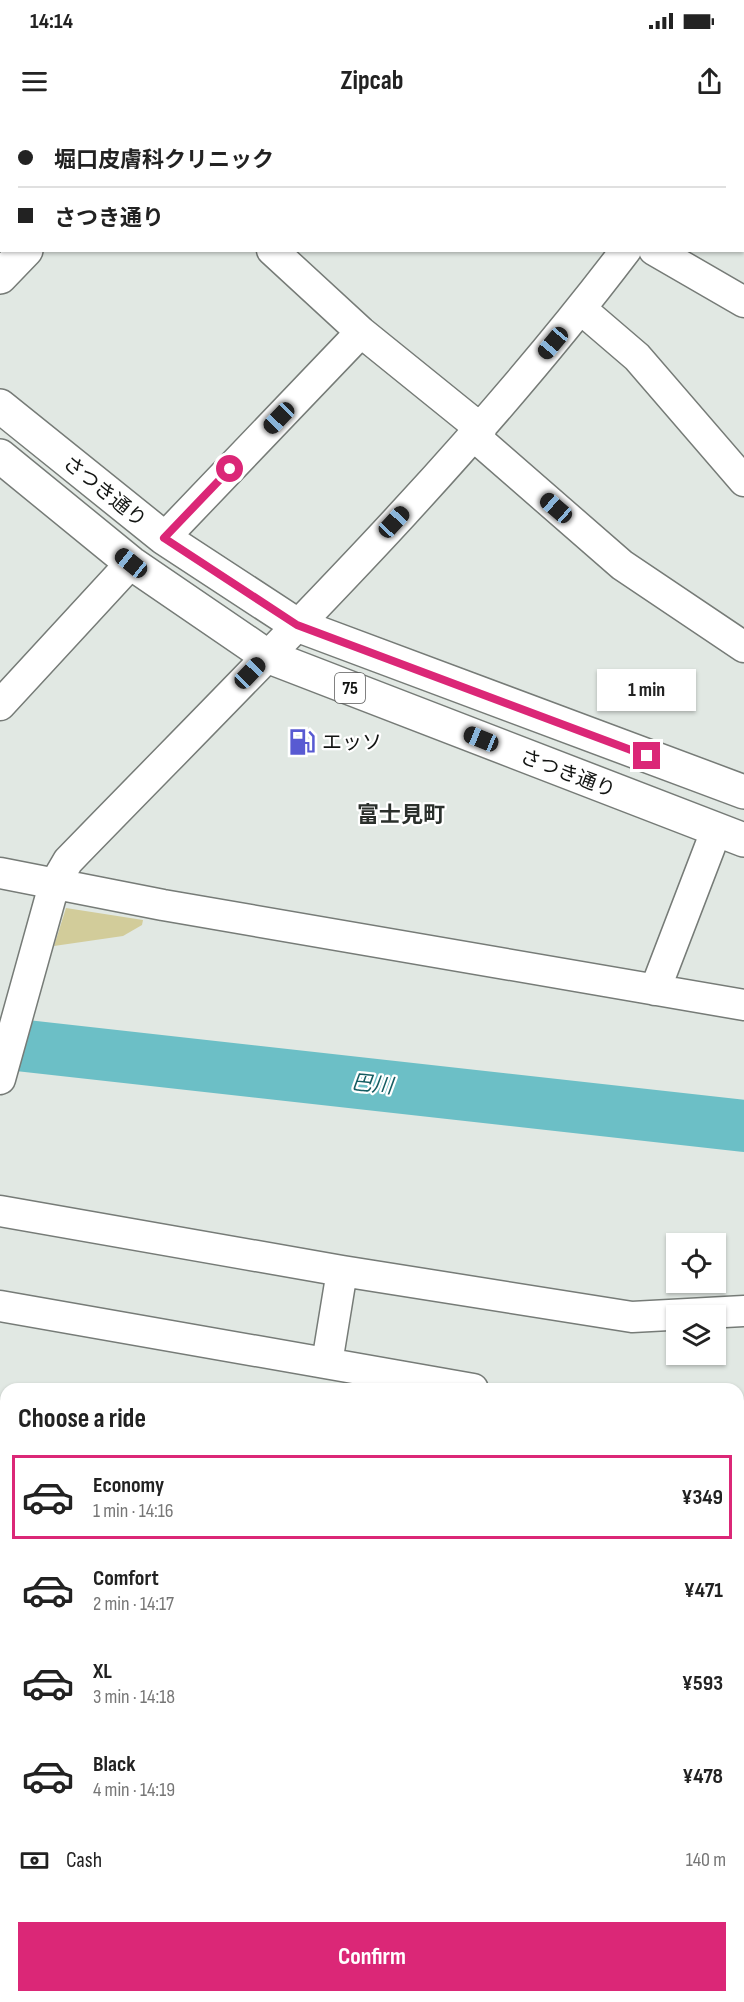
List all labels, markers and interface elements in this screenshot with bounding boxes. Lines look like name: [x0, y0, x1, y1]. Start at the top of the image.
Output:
text: 14:14: [30, 8, 73, 35]
icon: menu: [18, 65, 51, 98]
text: Zipcab: [340, 65, 404, 97]
icon: share: [693, 65, 726, 98]
text: 堀口皮膚科クリニック: [54, 147, 274, 174]
text: さつき通り: [54, 205, 164, 232]
car: [535, 323, 571, 363]
car: [260, 399, 298, 437]
street label: さつき通り: [58, 451, 151, 533]
route start: [216, 455, 243, 482]
car: [537, 489, 575, 527]
car: [375, 503, 413, 541]
car: [111, 545, 151, 581]
car: [231, 654, 269, 692]
callout: 1 min: [598, 669, 696, 711]
road number: 75: [335, 673, 365, 703]
text: 1 min: [628, 678, 665, 702]
car: [461, 724, 501, 754]
fuel station icon: エッソ: [287, 727, 317, 757]
place label: エッソ: [322, 731, 382, 755]
route end: [633, 742, 660, 769]
street label: さつき通り: [517, 745, 619, 803]
district label: 富士見町: [357, 802, 445, 829]
water label: 巴川: [350, 1070, 396, 1099]
map controls: [666, 1233, 726, 1365]
button: locate: [666, 1233, 726, 1293]
button: layers: [666, 1305, 726, 1365]
text: Choose a ride: [18, 1403, 146, 1435]
icon: car: [21, 1470, 75, 1524]
text: Economy: [93, 1472, 164, 1499]
text: ¥349: [681, 1484, 723, 1511]
text: 1 min · 14:16: [93, 1499, 174, 1523]
icon: car: [21, 1563, 75, 1617]
text: Comfort: [93, 1565, 159, 1592]
text: ¥471: [684, 1577, 723, 1604]
text: 2 min · 14:17: [93, 1592, 174, 1616]
icon: car: [21, 1656, 75, 1710]
text: XL: [93, 1658, 112, 1685]
text: ¥593: [682, 1670, 723, 1697]
text: 3 min · 14:18: [93, 1685, 175, 1709]
icon: car: [21, 1749, 75, 1803]
text: Black: [93, 1751, 135, 1778]
text: ¥478: [682, 1763, 723, 1790]
text: 4 min · 14:19: [93, 1778, 175, 1802]
icon: cash: [18, 1844, 51, 1877]
text: Cash: [66, 1847, 102, 1874]
text: 140 m: [686, 1848, 726, 1872]
button: Confirm: [18, 1922, 726, 1991]

